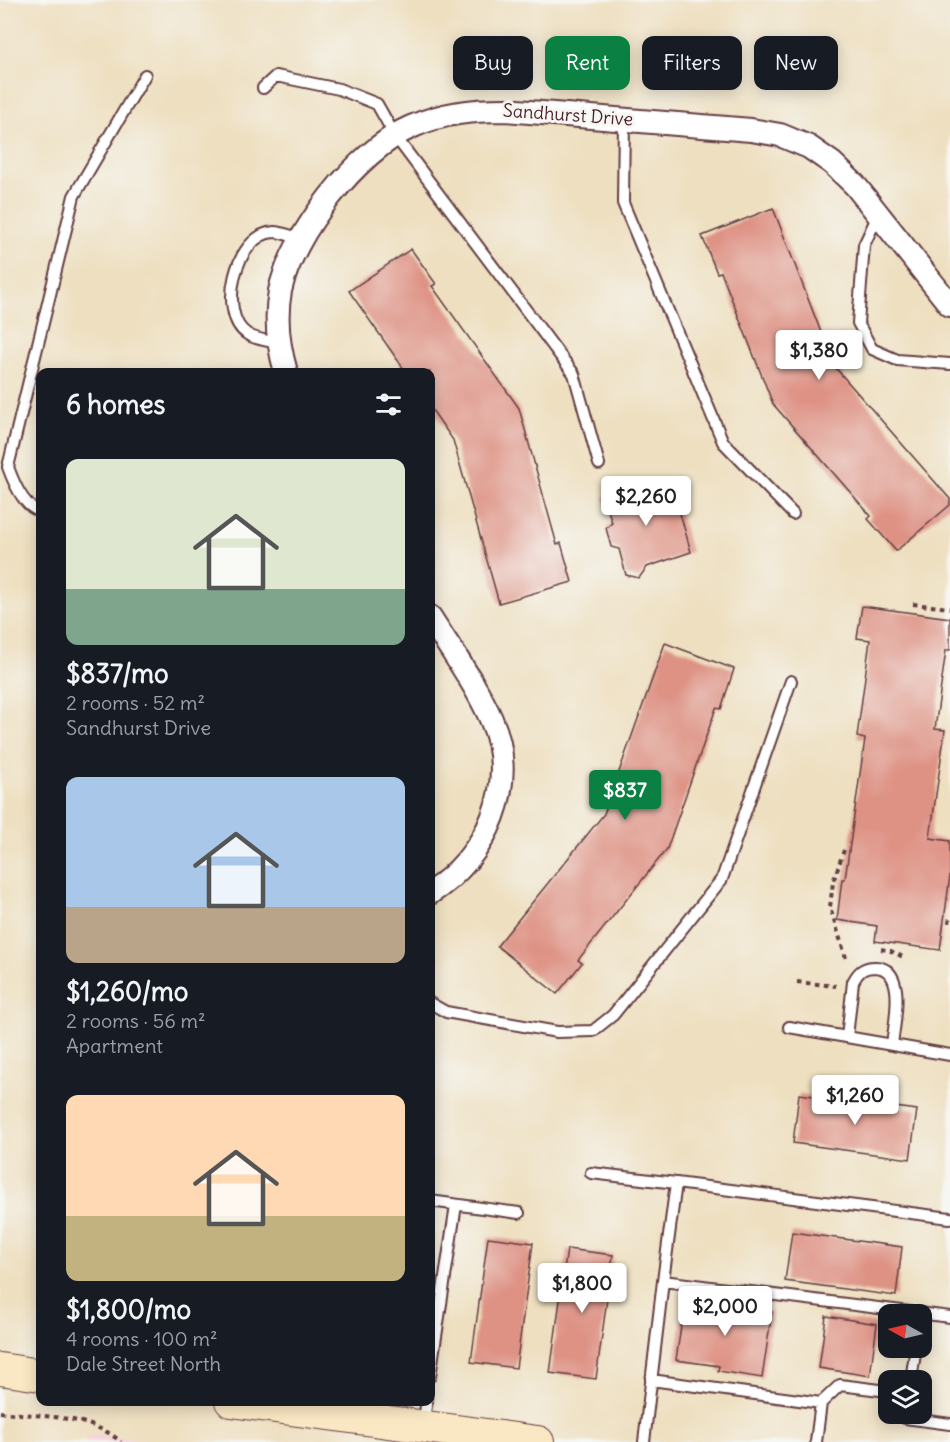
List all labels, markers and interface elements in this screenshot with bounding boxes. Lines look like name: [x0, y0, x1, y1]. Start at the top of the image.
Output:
chip: Buy: [453, 36, 533, 90]
chip: Rent: [545, 36, 630, 90]
chip: Filters: [642, 36, 742, 90]
chip: New: [754, 36, 838, 90]
street label: Sandhurst Drive: [502, 98, 634, 131]
pin: $1,380: [770, 330, 868, 381]
text: $1,380: [790, 337, 848, 362]
text: 6 homes: [66, 388, 165, 421]
icon: filters: [372, 388, 405, 421]
pin: $2,260: [597, 476, 695, 527]
text: $2,260: [615, 483, 677, 508]
icon: home: [182, 498, 290, 606]
text: $837/mo: [66, 657, 169, 690]
text: 2 rooms · 52 m²: [66, 690, 205, 715]
text: Sandhurst Drive: [66, 715, 211, 740]
pin: $837: [589, 770, 661, 821]
text: $837: [603, 777, 647, 802]
icon: home: [182, 816, 290, 924]
text: $1,260/mo: [66, 975, 188, 1008]
text: 2 rooms · 56 m²: [66, 1008, 206, 1033]
text: Apartment: [66, 1033, 163, 1058]
pin: $1,260: [806, 1075, 904, 1126]
text: $1,260: [826, 1082, 884, 1107]
icon: home: [182, 1134, 290, 1242]
pin: $1,800: [533, 1263, 631, 1314]
text: $1,800: [552, 1270, 612, 1295]
pin: $2,000: [676, 1286, 774, 1337]
text: $1,800/mo: [66, 1293, 191, 1326]
text: $2,000: [692, 1293, 758, 1318]
north arrow: [878, 1304, 932, 1358]
map controls: [878, 1304, 932, 1424]
text: 4 rooms · 100 m²: [66, 1326, 217, 1351]
text: Dale Street North: [66, 1351, 221, 1376]
button: layers: [878, 1370, 932, 1424]

